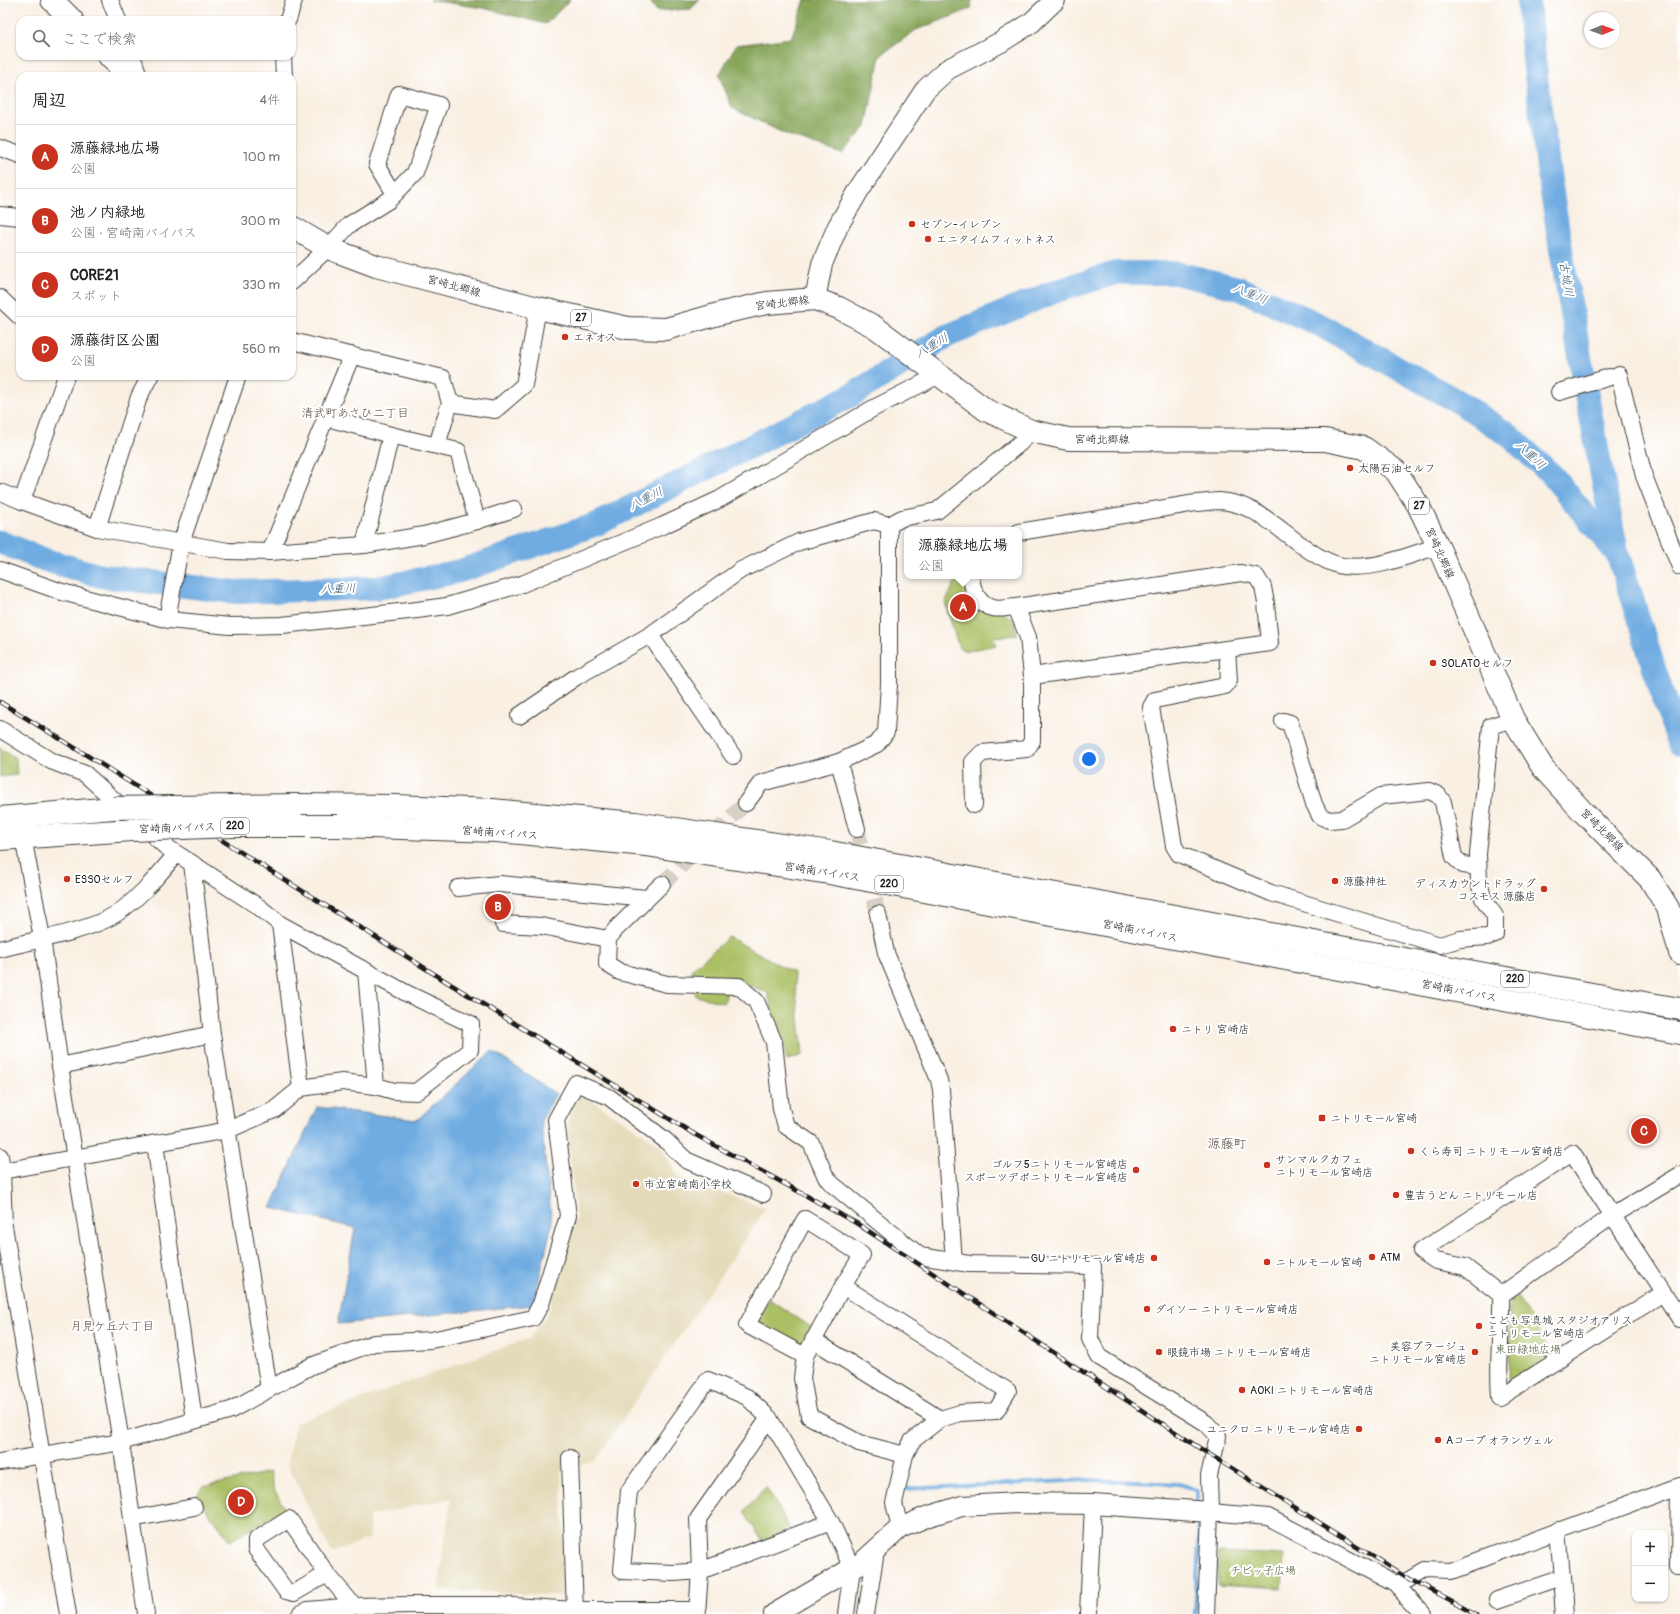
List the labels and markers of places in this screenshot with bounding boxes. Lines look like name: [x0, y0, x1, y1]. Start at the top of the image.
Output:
place label: セブン-イレブン: [920, 218, 1002, 231]
marker: セブン-イレブン: [907, 219, 917, 229]
place label: エニタイムフィットネス: [936, 233, 1056, 246]
marker: エニタイムフィットネス: [923, 234, 933, 244]
place label: エネオス: [573, 331, 616, 344]
marker: エネオス: [560, 332, 570, 342]
place label: 太陽石油セルフ: [1358, 462, 1435, 475]
marker: 太陽石油セルフ: [1345, 463, 1355, 473]
pin: A: [950, 592, 976, 622]
place label: SOLATOセルフ: [1441, 657, 1513, 670]
marker: SOLATOセルフ: [1428, 658, 1438, 668]
place label: ESSOセルフ: [75, 873, 134, 886]
marker: ESSOセルフ: [62, 874, 72, 884]
place label: 源藤神社: [1343, 875, 1387, 888]
marker: 源藤神社: [1330, 876, 1340, 886]
place label: ディスカウントドラッグ コスモス 源藤店: [1415, 877, 1536, 903]
marker: ディスカウントドラッグ コスモス 源藤店: [1539, 884, 1549, 894]
pin: B: [485, 892, 511, 922]
place label: ニトリ 宮崎店: [1181, 1023, 1249, 1036]
marker: ニトリ 宮崎店: [1168, 1024, 1178, 1034]
place label: ニトリモール宮崎: [1330, 1112, 1417, 1125]
marker: ニトリモール宮崎: [1317, 1113, 1327, 1123]
pin: C: [1631, 1116, 1657, 1146]
place label: くら寿司 ニトリモール宮崎店: [1419, 1145, 1564, 1158]
marker: くら寿司 ニトリモール宮崎店: [1406, 1146, 1416, 1156]
place label: サンマルクカフェ ニトリモール宮崎店: [1275, 1153, 1373, 1179]
place label: ゴルフ5ニトリモール宮崎店 スポーツデポニトリモール宮崎店: [964, 1158, 1128, 1184]
marker: サンマルクカフェ ニトリモール宮崎店: [1262, 1160, 1272, 1170]
marker: ゴルフ5ニトリモール宮崎店 スポーツデポニトリモール宮崎店: [1131, 1165, 1141, 1175]
place label: 市立宮崎南小学校: [644, 1178, 732, 1191]
marker: 市立宮崎南小学校: [631, 1179, 641, 1189]
place label: 豊吉うどん ニトリモール店: [1404, 1189, 1538, 1202]
marker: 豊吉うどん ニトリモール店: [1391, 1190, 1401, 1200]
place label: ATM: [1380, 1251, 1400, 1264]
place label: GU ニトリモール宮崎店: [1031, 1252, 1146, 1265]
marker: ATM: [1367, 1252, 1377, 1262]
marker: GU ニトリモール宮崎店: [1149, 1253, 1159, 1263]
place label: ニトルモール宮崎: [1275, 1256, 1362, 1269]
marker: ニトルモール宮崎: [1262, 1257, 1272, 1267]
place label: ダイソー ニトリモール宮崎店: [1155, 1303, 1299, 1316]
marker: ダイソー ニトリモール宮崎店: [1142, 1304, 1152, 1314]
place label: こども写真城 スタジオアリス ニトリモール宮崎店: [1487, 1314, 1633, 1340]
marker: こども写真城 スタジオアリス ニトリモール宮崎店: [1474, 1321, 1484, 1331]
place label: 美容プラージュ ニトリモール宮崎店: [1369, 1340, 1467, 1366]
place label: 眼鏡市場 ニトリモール宮崎店: [1167, 1346, 1312, 1359]
marker: 眼鏡市場 ニトリモール宮崎店: [1154, 1347, 1164, 1357]
marker: 美容プラージュ ニトリモール宮崎店: [1470, 1347, 1480, 1357]
place label: AOKI ニトリモール宮崎店: [1250, 1384, 1375, 1397]
marker: AOKI ニトリモール宮崎店: [1237, 1385, 1247, 1395]
place label: ユニクロ ニトリモール宮崎店: [1206, 1423, 1351, 1436]
marker: ユニクロ ニトリモール宮崎店: [1354, 1424, 1364, 1434]
place label: Aコープ オランヴェル: [1446, 1434, 1554, 1447]
marker: Aコープ オランヴェル: [1433, 1435, 1443, 1445]
pin: D: [228, 1487, 254, 1517]

